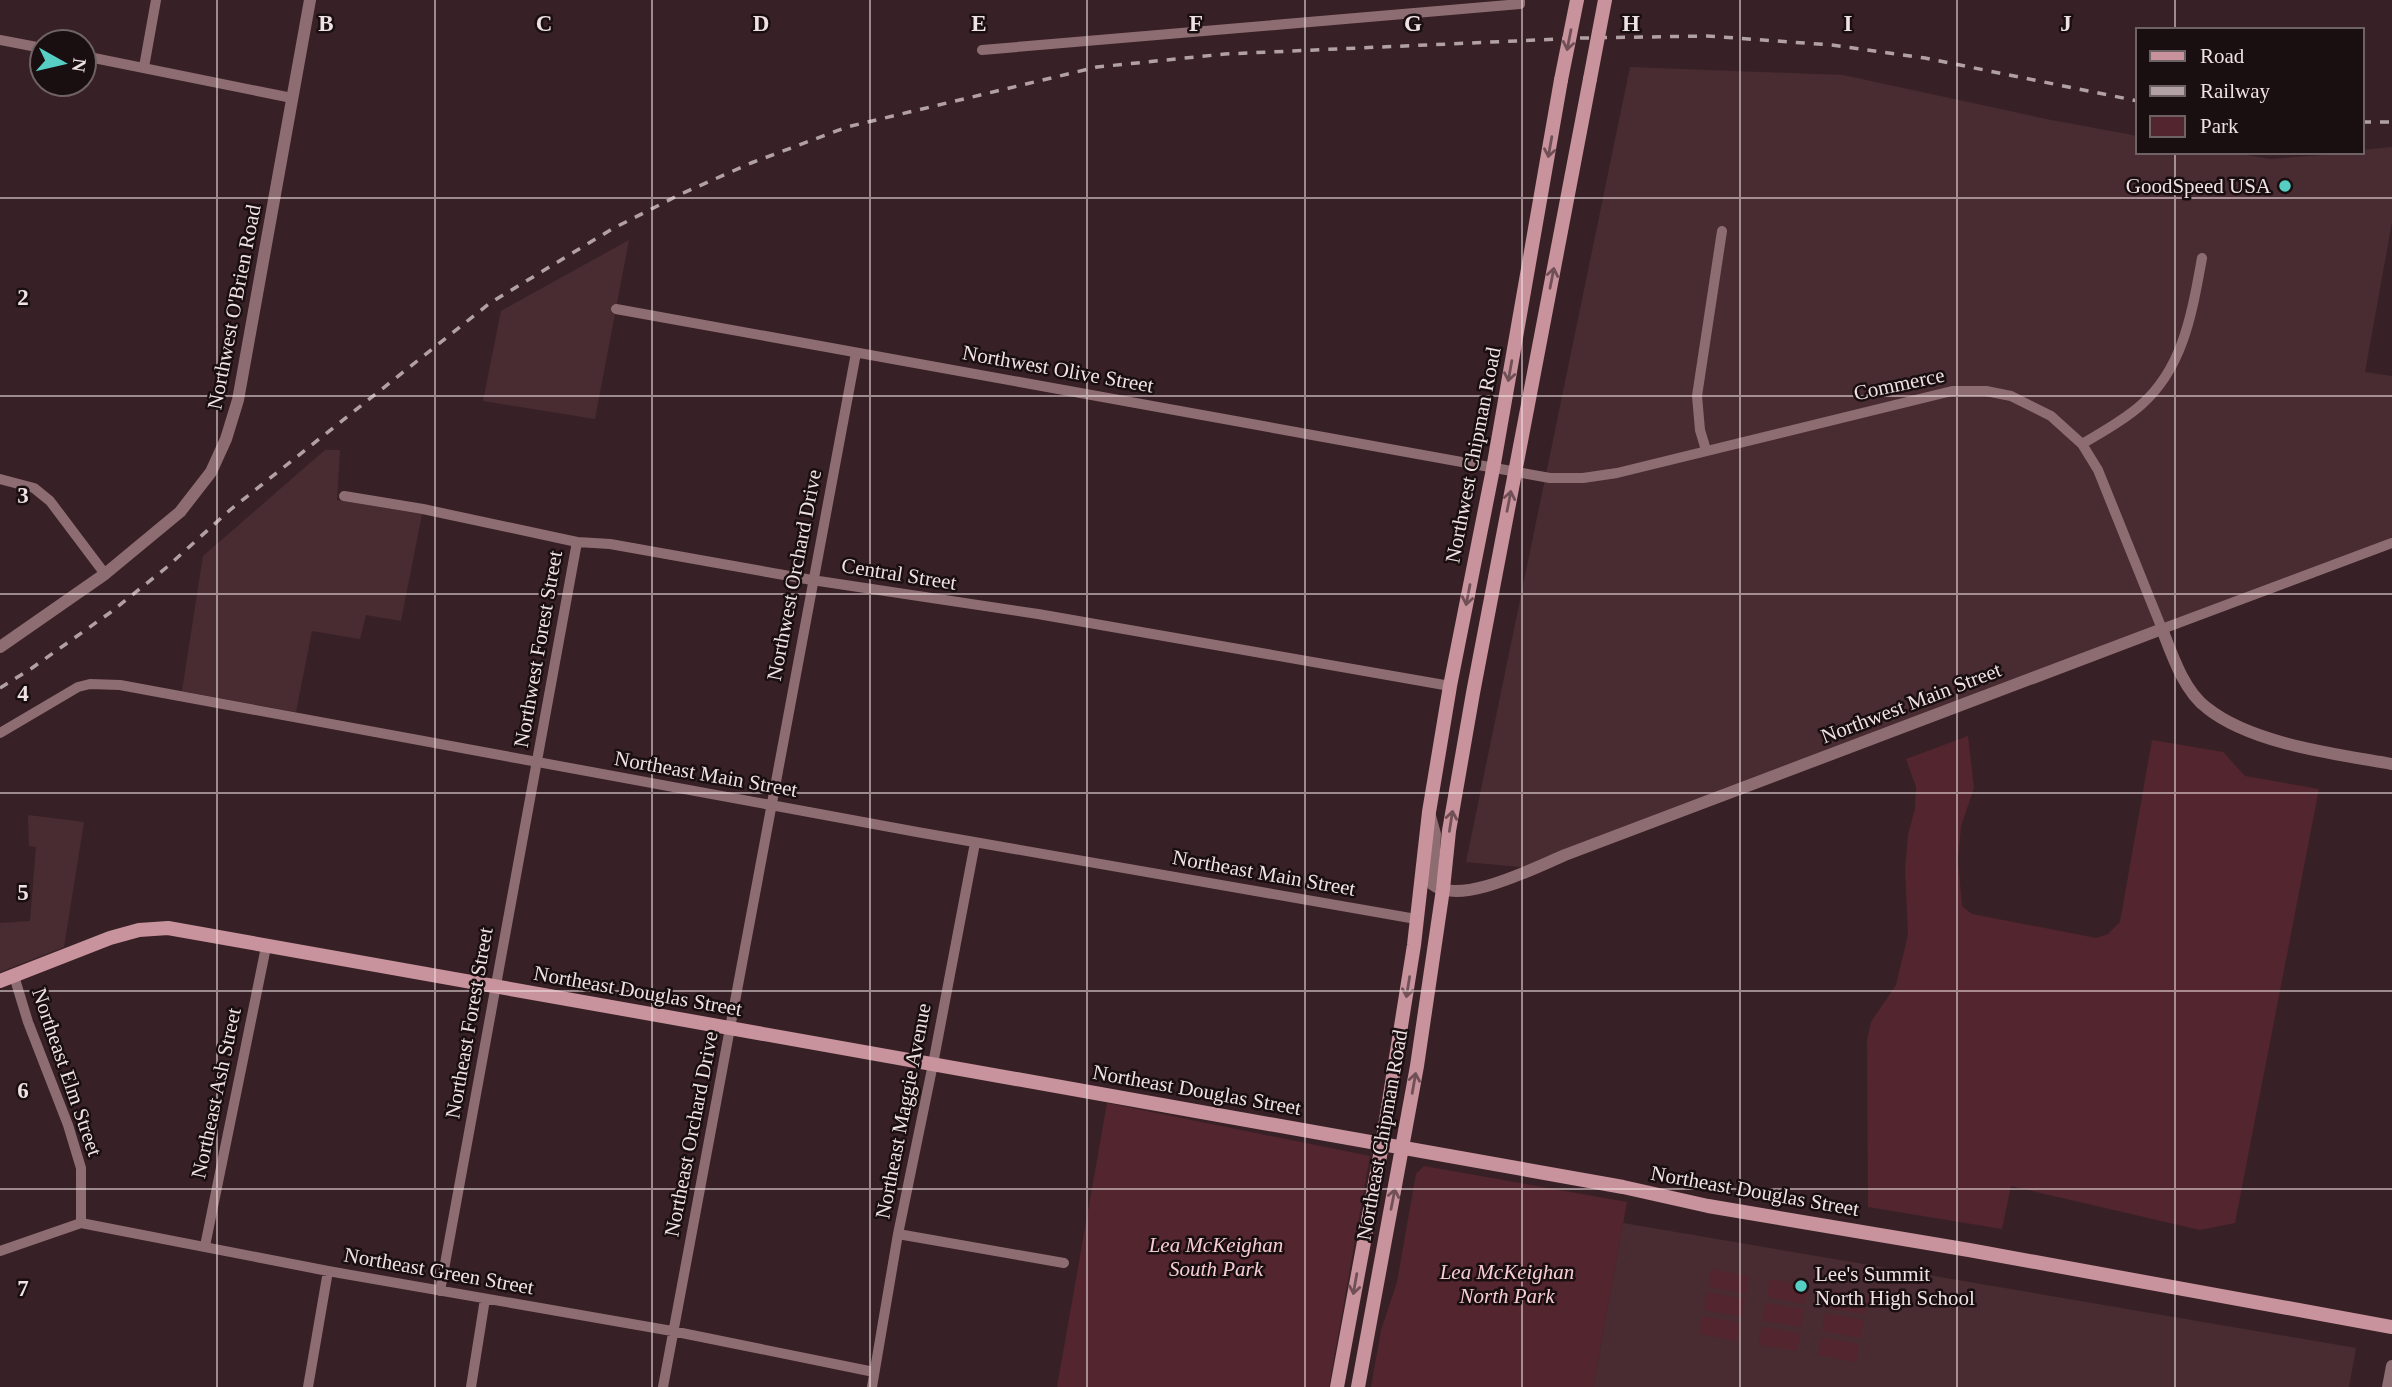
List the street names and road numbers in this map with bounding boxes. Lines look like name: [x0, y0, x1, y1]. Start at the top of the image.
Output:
street label: Northwest O'Brien Road: [202, 202, 266, 411]
street label: Northwest Olive Street: [961, 340, 1156, 398]
street label: Northwest Chipman Road: [1440, 345, 1506, 565]
street label: Commerce: [1851, 363, 1947, 405]
street label: Northwest Orchard Drive: [762, 467, 826, 683]
street label: Northwest Forest Street: [509, 549, 567, 749]
street label: Central Street: [840, 553, 958, 595]
street label: Northwest Main Street: [1817, 657, 2005, 748]
street label: Northeast Main Street: [613, 746, 800, 802]
street label: Northeast Main Street: [1171, 845, 1358, 901]
street label: Northeast Forest Street: [440, 925, 498, 1120]
street label: Northeast Douglas Street: [532, 961, 744, 1021]
street label: Northeast Elm Street: [27, 985, 107, 1159]
street label: Northeast Maggie Avenue: [870, 1001, 936, 1221]
street label: Northeast Ash Street: [186, 1005, 246, 1181]
street label: Northeast Chipman Road: [1352, 1027, 1412, 1242]
street label: Northeast Orchard Drive: [659, 1029, 723, 1239]
street label: Northeast Douglas Street: [1091, 1060, 1303, 1120]
street label: Northeast Douglas Street: [1649, 1161, 1861, 1221]
street label: Northeast Green Street: [342, 1242, 536, 1300]

